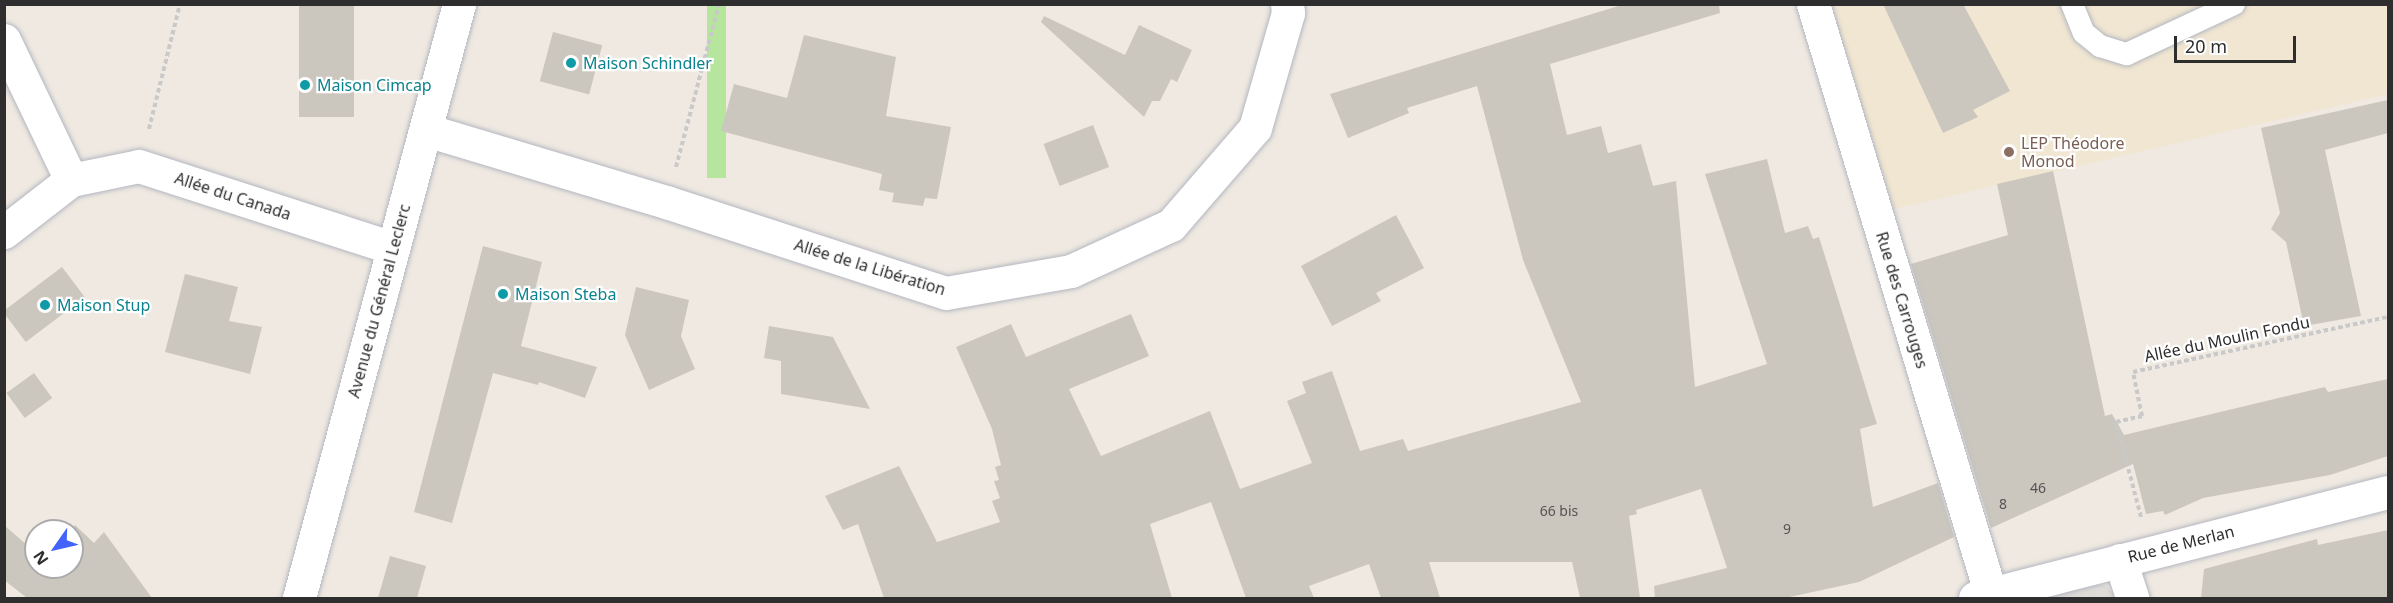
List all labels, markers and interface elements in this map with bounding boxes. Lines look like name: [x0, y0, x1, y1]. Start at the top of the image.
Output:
scale bar: [2177, 24, 2298, 62]
text: 20 m: [2185, 34, 2227, 58]
place label: Maison Schindler: [583, 53, 712, 73]
marker: Maison Schindler: [564, 56, 578, 70]
place label: Maison Cimcap: [317, 75, 432, 95]
marker: Maison Cimcap: [298, 78, 312, 92]
place label: LEP Théodore Monod: [2021, 133, 2124, 171]
marker: LEP Théodore Monod: [2002, 145, 2016, 159]
street label: Allée du Canada: [172, 168, 294, 224]
street label: Avenue du Général Leclerc: [344, 202, 414, 400]
street label: Rue des Carrouges: [1872, 229, 1932, 371]
street label: Allée de la Libération: [792, 235, 948, 299]
place label: Maison Steba: [515, 284, 616, 304]
marker: Maison Steba: [496, 287, 510, 301]
place label: Maison Stup: [57, 295, 150, 315]
marker: Maison Stup: [38, 298, 52, 312]
street label: Allée du Moulin Fondu: [2143, 312, 2311, 366]
house number: 46: [2030, 480, 2046, 496]
house number: 8: [1999, 496, 2007, 512]
house number: 66 bis: [1540, 503, 1578, 519]
north arrow: [24, 519, 84, 579]
house number: 9: [1783, 521, 1791, 537]
street label: Rue de Merlan: [2126, 521, 2236, 567]
text: N: [28, 546, 53, 569]

